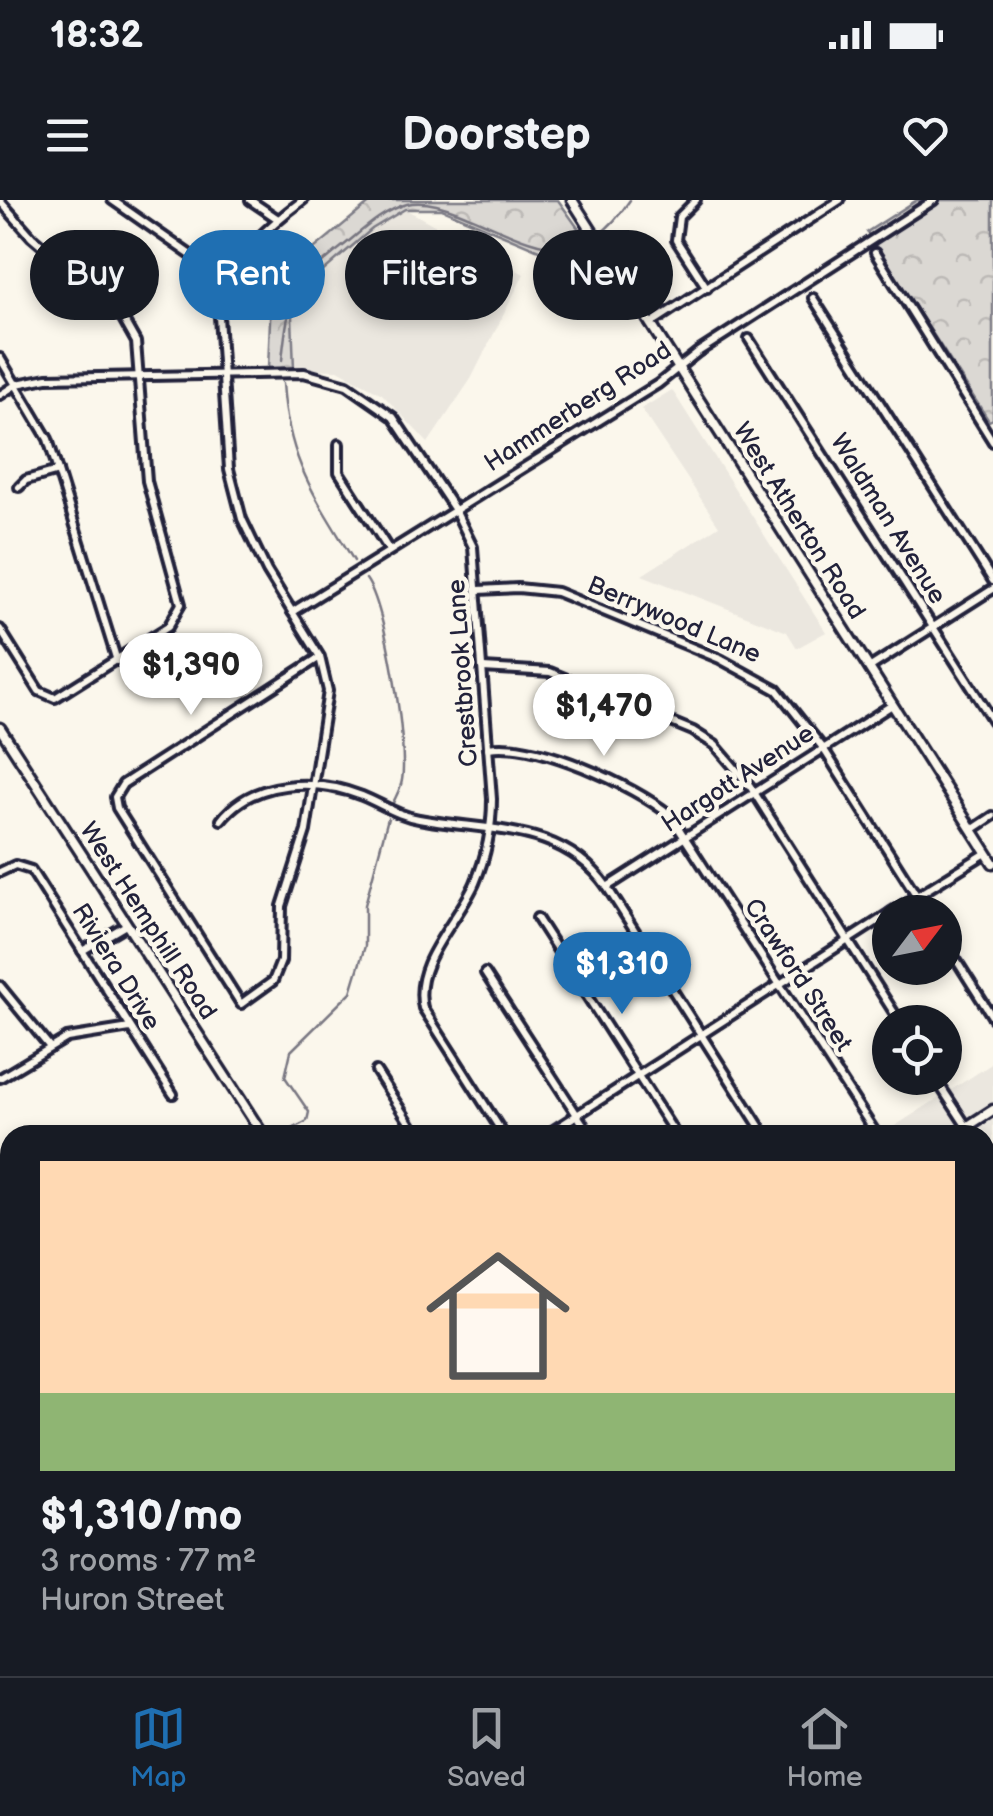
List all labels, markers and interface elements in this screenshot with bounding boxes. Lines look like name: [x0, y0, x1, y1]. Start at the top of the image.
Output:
text: 18:32: [50, 13, 143, 58]
icon: menu: [40, 108, 95, 163]
text: Doorstep: [402, 108, 591, 163]
icon: heart: [898, 108, 953, 163]
chip: Buy: [30, 230, 159, 320]
chip: Rent: [179, 230, 325, 320]
chip: Filters: [345, 230, 513, 320]
chip: New: [533, 230, 673, 320]
street label: Hammerberg Road: [479, 335, 677, 479]
street label: West Atherton Road: [726, 417, 872, 625]
street label: Waldman Avenue: [823, 428, 953, 610]
street label: Berrywood Lane: [583, 570, 766, 671]
street label: Crestbrook Lane: [441, 578, 485, 768]
pin: $1,390: [110, 633, 272, 718]
text: $1,390: [141, 646, 241, 685]
pin: $1,470: [523, 674, 685, 759]
text: $1,470: [555, 687, 653, 726]
street label: Hargott Avenue: [656, 718, 820, 840]
street label: West Hemphill Road: [73, 816, 223, 1026]
street label: Crawford Street: [737, 893, 859, 1057]
north arrow: [872, 895, 962, 985]
map controls: [872, 895, 962, 1095]
street label: Riviera Drive: [65, 898, 167, 1036]
pin: $1,310: [541, 932, 703, 1017]
text: $1,310: [575, 945, 669, 984]
button: locate: [872, 1005, 962, 1095]
icon: home: [408, 1226, 588, 1406]
text: $1,310/mo: [40, 1491, 242, 1542]
text: 3 rooms · 77 m²: [40, 1542, 256, 1581]
text: Huron Street: [40, 1581, 224, 1620]
tab: Map: [130, 1701, 187, 1794]
tab: Saved: [447, 1701, 526, 1794]
tab: Home: [787, 1701, 863, 1794]

